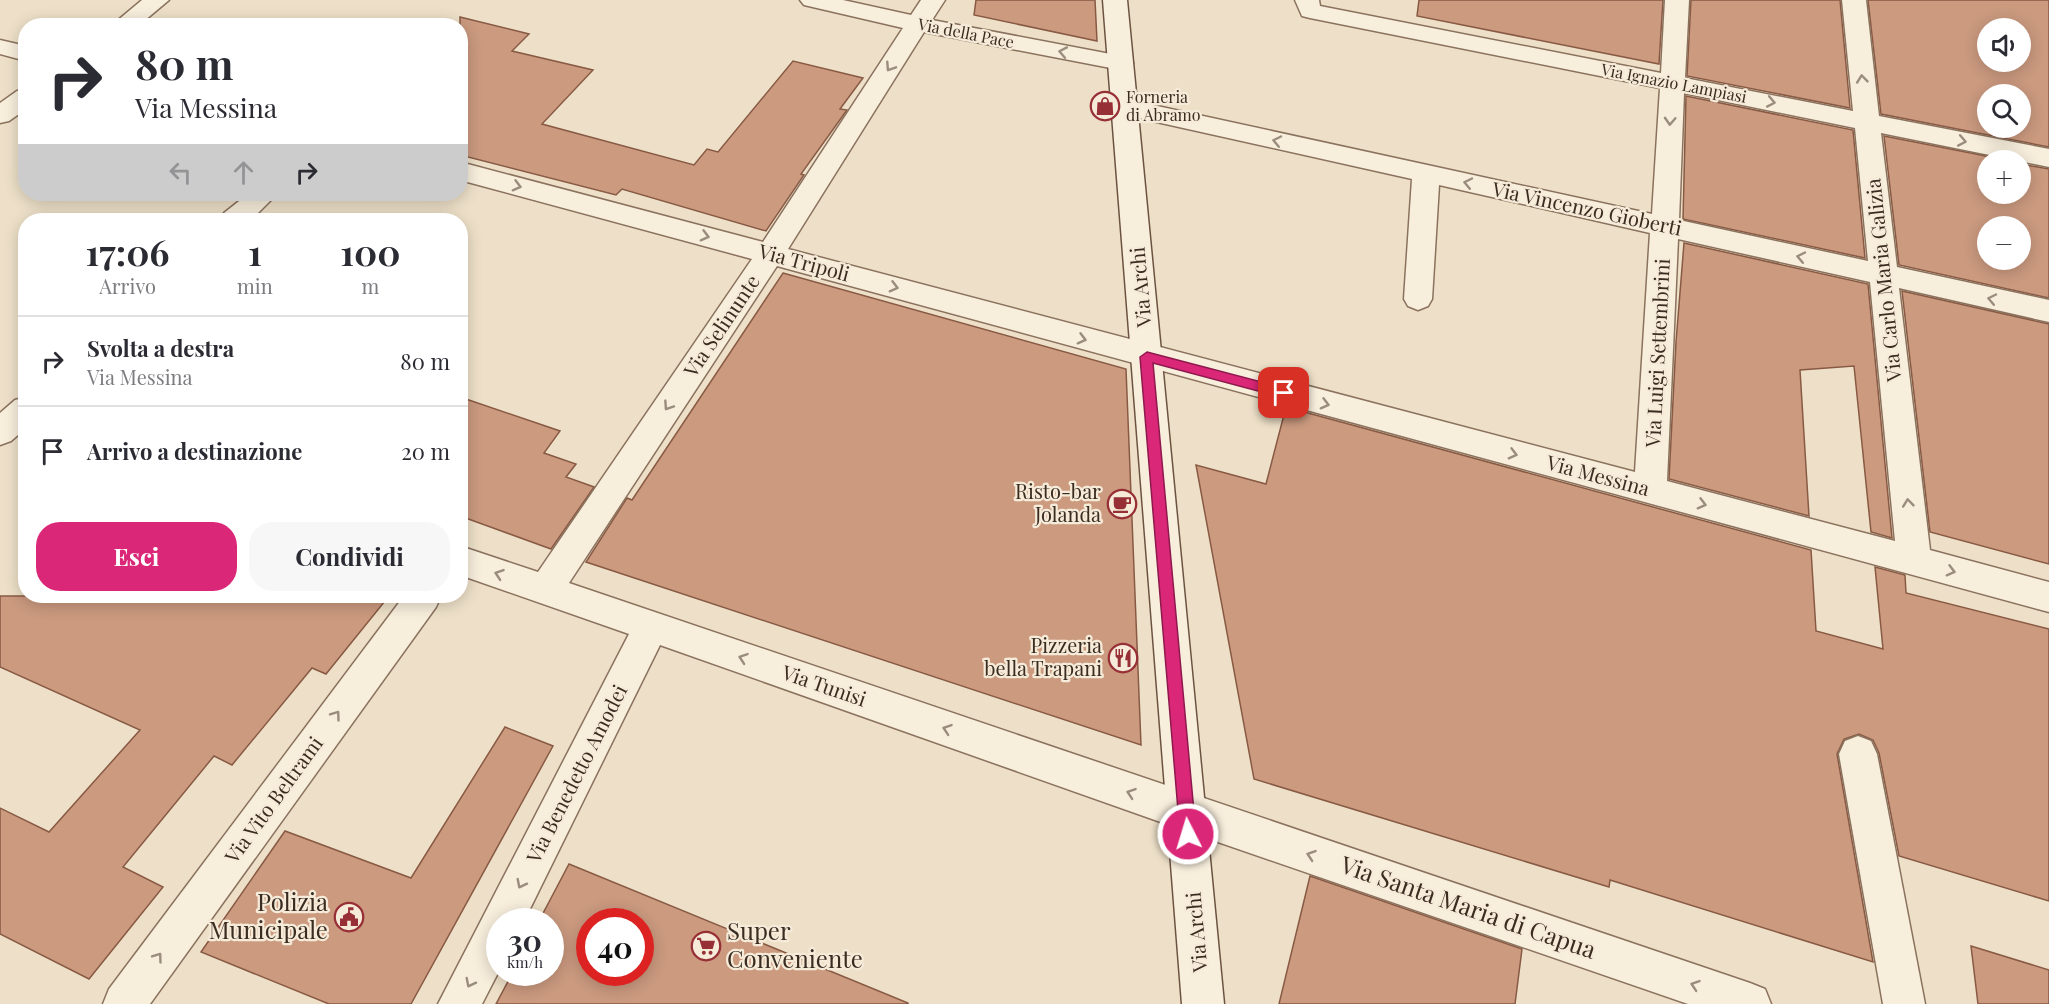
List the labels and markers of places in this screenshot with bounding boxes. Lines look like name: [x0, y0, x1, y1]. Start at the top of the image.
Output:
place label: Forneria di Abramo: [1126, 86, 1201, 125]
shop icon: Forneria di Abramo: [1089, 90, 1121, 122]
pin: [1258, 367, 1309, 418]
place label: Risto-bar Jolanda: [1015, 477, 1101, 527]
cafe icon: Risto-bar Jolanda: [1106, 488, 1138, 520]
place label: Pizzeria bella Trapani: [984, 631, 1102, 681]
restaurant icon: Pizzeria bella Trapani: [1107, 642, 1139, 674]
place label: Polizia Municipale: [209, 885, 328, 945]
public building icon: Polizia Municipale: [333, 901, 365, 933]
place label: Super Conveniente: [727, 914, 863, 974]
supermarket icon: Super Conveniente: [690, 930, 722, 962]

